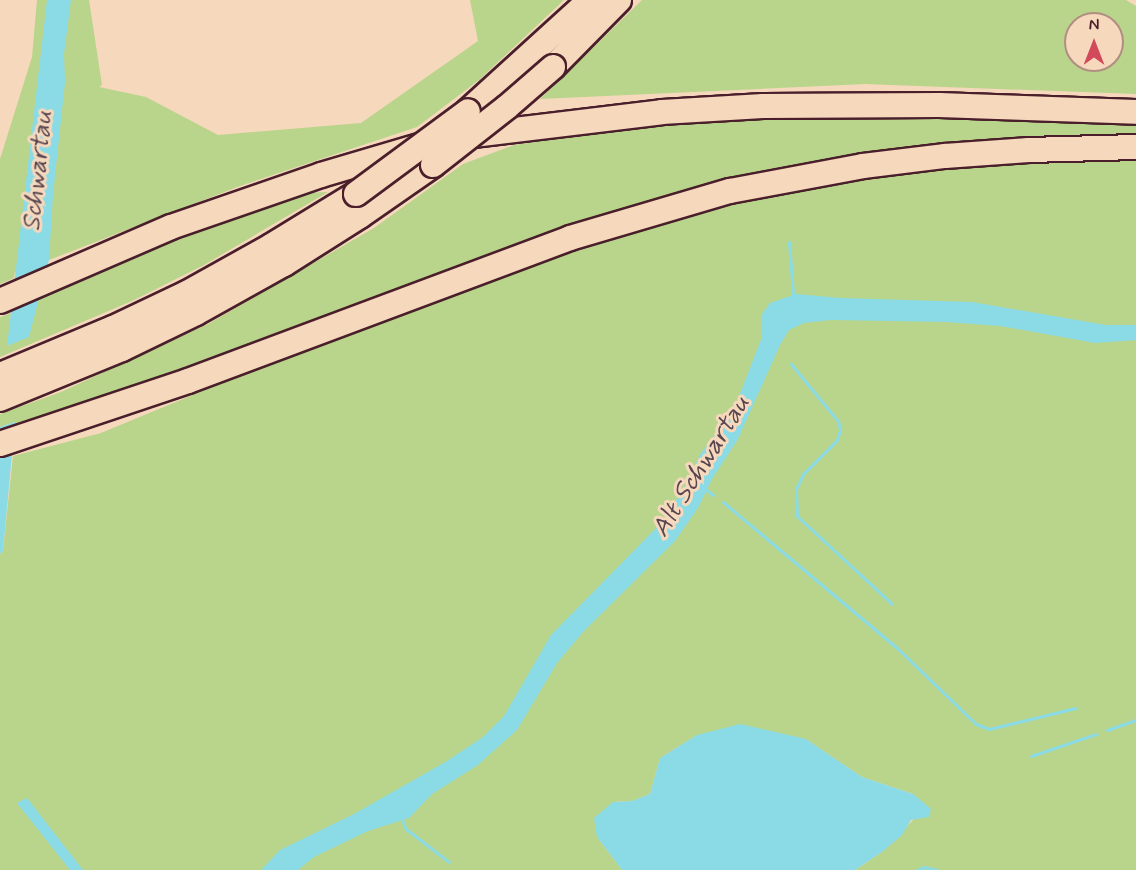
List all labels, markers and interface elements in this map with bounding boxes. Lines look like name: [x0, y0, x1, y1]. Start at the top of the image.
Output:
north arrow: [1064, 12, 1124, 72]
text: N: [1089, 15, 1099, 36]
water label: Schwartau: [17, 109, 61, 233]
water label: Alt Schwartau: [646, 390, 758, 544]

